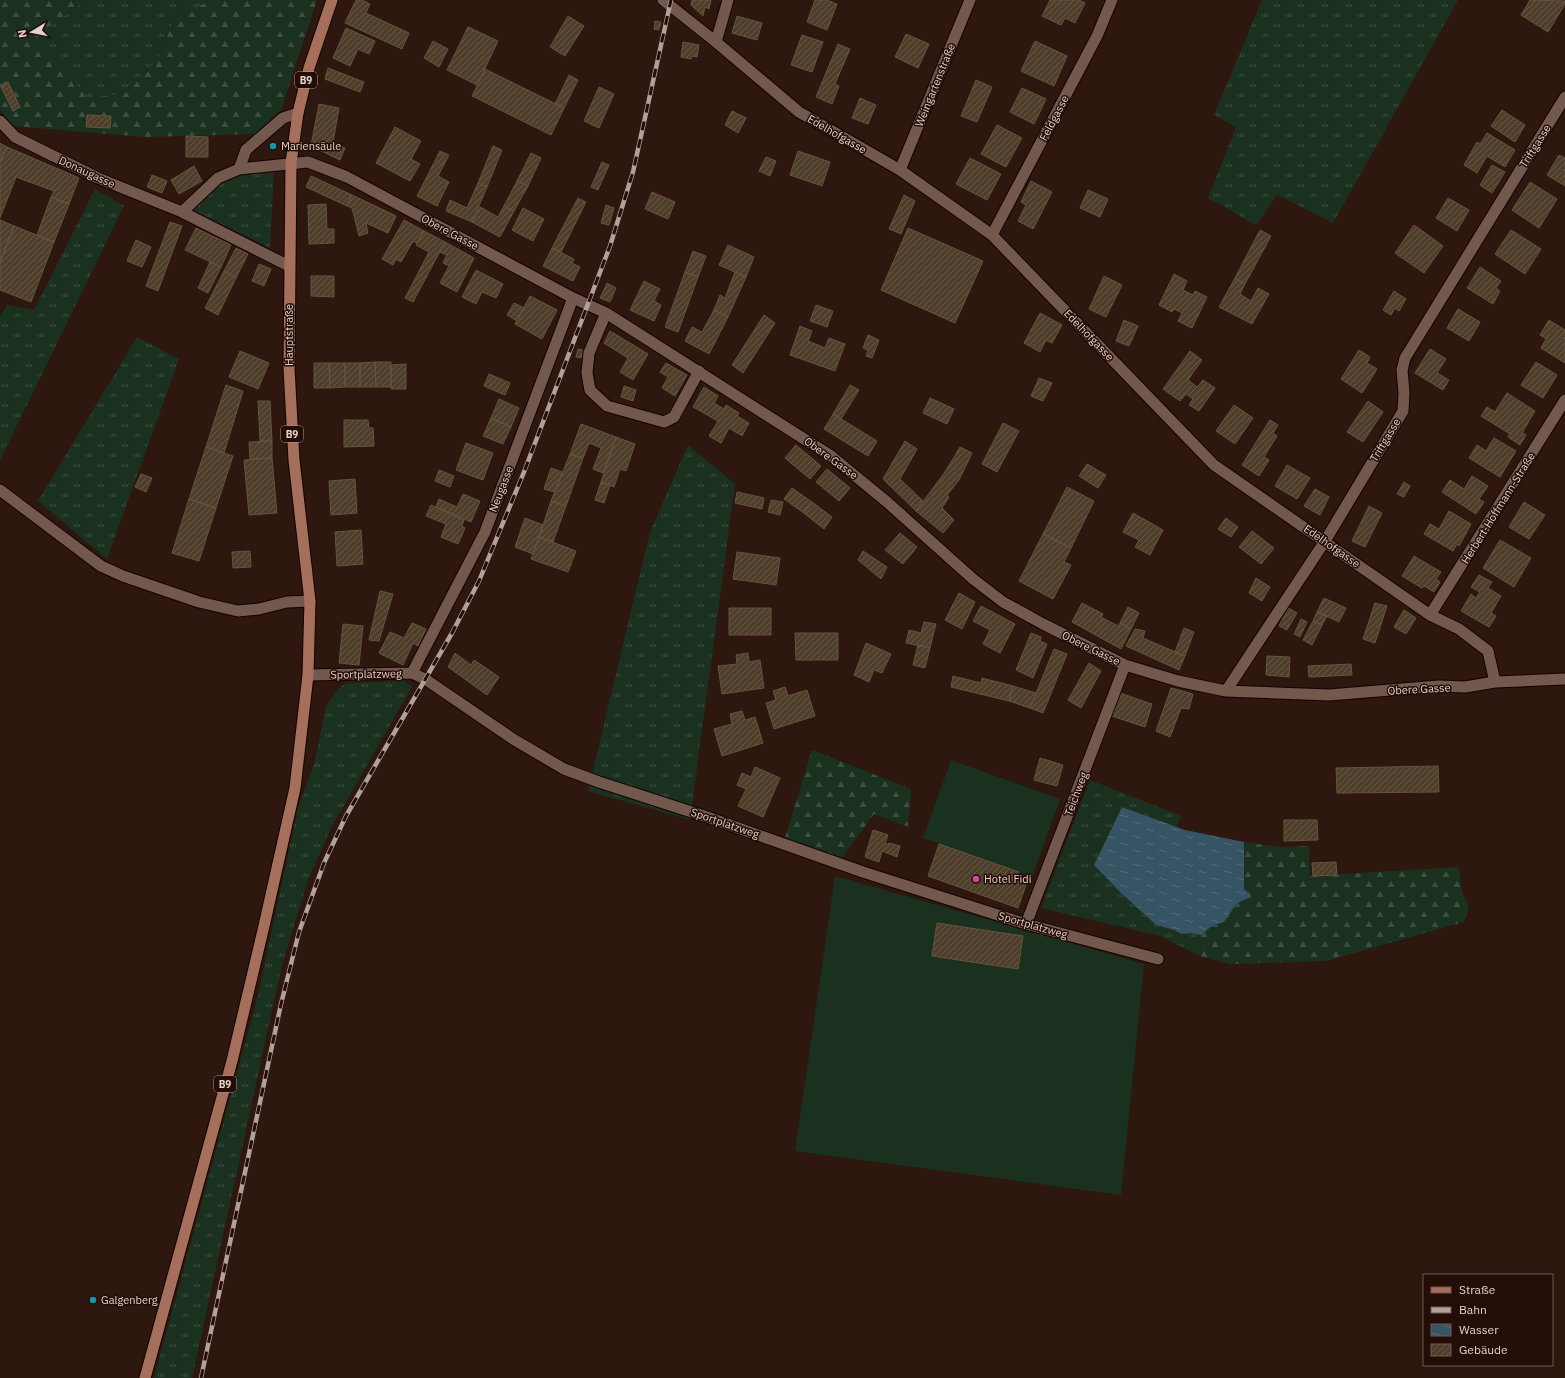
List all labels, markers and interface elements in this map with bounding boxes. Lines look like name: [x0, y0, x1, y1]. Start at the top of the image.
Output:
north arrow: [12, 12, 52, 52]
text: N: [15, 29, 30, 39]
street label: Weingartenstraße: [912, 41, 958, 129]
road number: B9: [295, 72, 317, 88]
street label: Feldgasse: [1036, 93, 1072, 143]
street label: Edelhofgasse: [805, 111, 869, 157]
street label: Triftgasse: [1516, 122, 1554, 170]
place label: Mariensäule: [281, 139, 341, 153]
marker: Mariensäule: [268, 141, 278, 151]
street label: Donaugasse: [57, 153, 117, 191]
street label: Obere Gasse: [419, 211, 481, 253]
street label: Hauptstraße: [282, 304, 296, 366]
street label: Edelhofgasse: [1061, 306, 1117, 364]
street label: Triftgasse: [1367, 416, 1403, 464]
road number: B9: [281, 426, 303, 442]
street label: Obere Gasse: [801, 434, 861, 482]
street label: Herbert-Hoffmann-Straße: [1458, 450, 1538, 566]
street label: Neugasse: [486, 464, 516, 514]
street label: Edelhofgasse: [1301, 521, 1363, 571]
street label: Obere Gasse: [1060, 628, 1122, 668]
street label: Sportplatzweg: [330, 666, 402, 682]
street label: Obere Gasse: [1387, 680, 1451, 698]
street label: Teichweg: [1061, 770, 1091, 818]
street label: Sportplatzweg: [689, 805, 761, 841]
place label: Hotel Fidi: [984, 872, 1031, 886]
marker: Hotel Fidi: [971, 874, 981, 884]
street label: Sportplatzweg: [997, 908, 1069, 942]
road number: B9: [214, 1076, 236, 1092]
legend: [1423, 1274, 1553, 1366]
text: Straße: [1459, 1282, 1496, 1297]
place label: Galgenberg: [101, 1293, 158, 1307]
marker: Galgenberg: [88, 1295, 98, 1305]
text: Bahn: [1459, 1302, 1487, 1317]
text: Wasser: [1459, 1322, 1499, 1337]
text: Gebäude: [1459, 1342, 1508, 1357]

